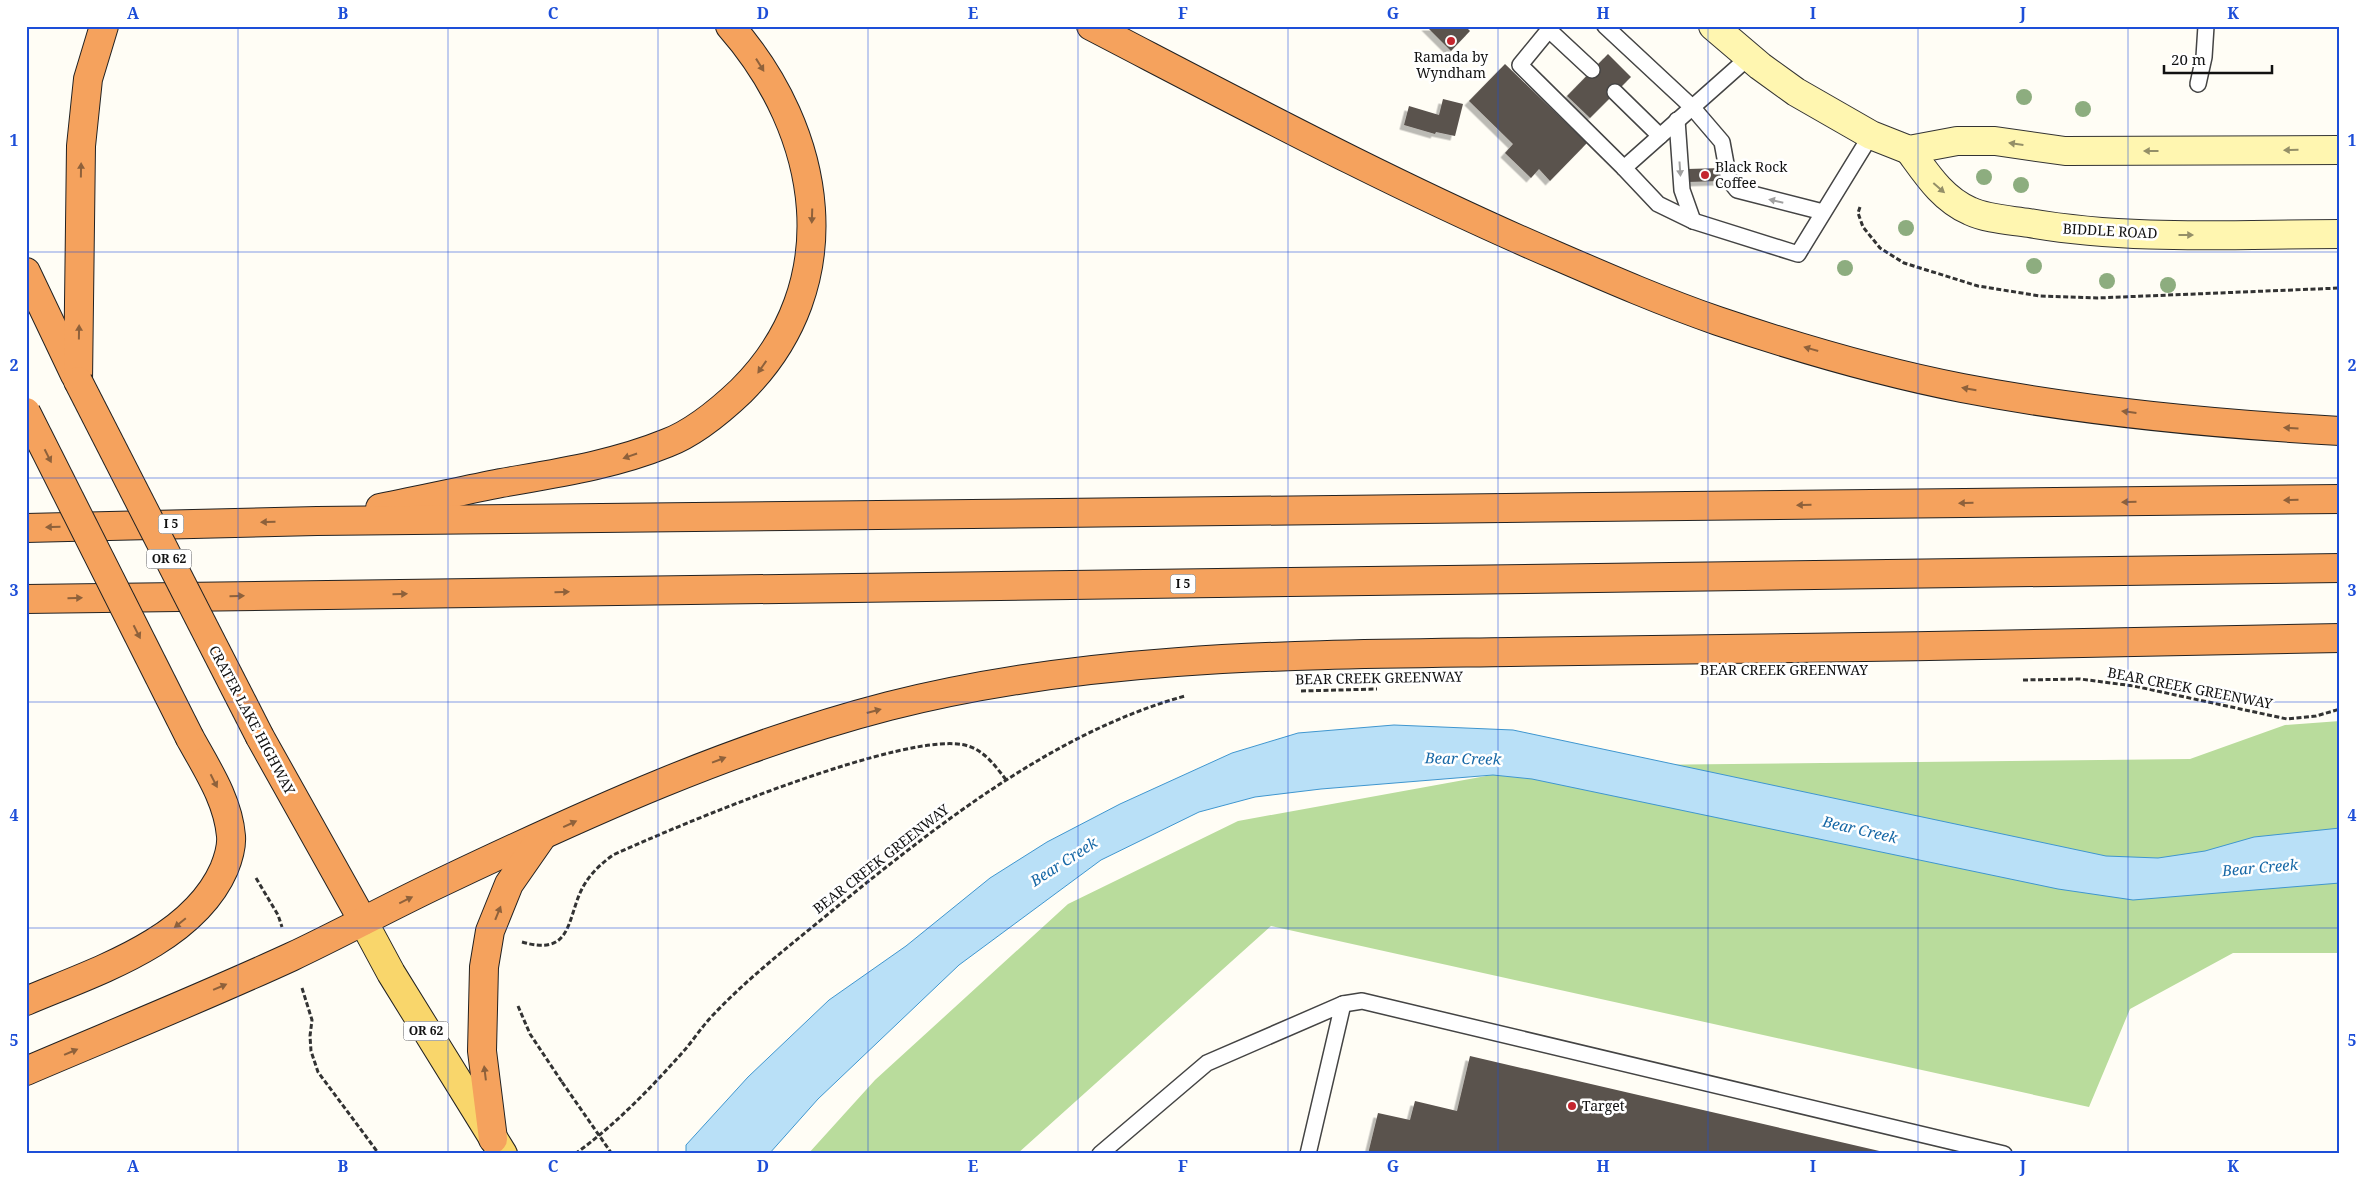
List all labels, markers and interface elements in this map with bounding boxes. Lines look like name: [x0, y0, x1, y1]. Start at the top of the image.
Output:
text: A: [127, 2, 140, 24]
text: B: [338, 2, 349, 24]
text: C: [548, 2, 559, 24]
text: D: [757, 2, 769, 24]
text: E: [968, 2, 978, 24]
text: F: [1178, 2, 1188, 24]
text: G: [1387, 2, 1399, 24]
text: H: [1596, 2, 1610, 24]
text: I: [1810, 2, 1816, 24]
text: J: [2019, 2, 2027, 24]
text: K: [2227, 2, 2239, 24]
marker: Ramada by Wyndham: [1445, 35, 1457, 47]
scale bar: [2164, 42, 2271, 74]
place label: Ramada by Wyndham: [1414, 47, 1488, 82]
text: 20 m: [2171, 49, 2206, 69]
one-way arrow: [755, 58, 764, 71]
text: 1: [9, 129, 19, 151]
text: 1: [2347, 129, 2357, 151]
one-way arrow: [2008, 140, 2024, 148]
one-way arrow: [2283, 146, 2299, 154]
one-way arrow: [2143, 147, 2159, 155]
place label: Black Rock Coffee: [1715, 157, 1788, 192]
one-way arrow: [1677, 161, 1685, 177]
one-way arrow: [77, 162, 85, 178]
marker: Black Rock Coffee: [1699, 169, 1711, 181]
one-way arrow: [1932, 183, 1945, 194]
one-way arrow: [1768, 197, 1783, 205]
one-way arrow: [808, 208, 816, 224]
street label: BIDDLE ROAD: [2062, 219, 2158, 242]
one-way arrow: [2178, 231, 2194, 239]
one-way arrow: [75, 324, 83, 340]
one-way arrow: [1803, 345, 1818, 353]
text: 2: [9, 354, 19, 376]
text: 2: [2347, 354, 2357, 376]
one-way arrow: [757, 360, 767, 374]
one-way arrow: [1960, 384, 1976, 392]
one-way arrow: [2121, 408, 2137, 416]
one-way arrow: [2283, 423, 2299, 431]
one-way arrow: [44, 449, 52, 463]
one-way arrow: [622, 452, 637, 460]
one-way arrow: [2283, 496, 2299, 504]
one-way arrow: [2120, 498, 2136, 506]
one-way arrow: [1958, 500, 1974, 508]
one-way arrow: [1795, 501, 1811, 509]
road number: I 5: [158, 514, 184, 534]
one-way arrow: [260, 518, 276, 526]
one-way arrow: [45, 523, 61, 531]
road number: OR 62: [146, 550, 192, 568]
road number: I 5: [1170, 574, 1196, 594]
text: 3: [9, 579, 19, 601]
text: 3: [2347, 579, 2357, 601]
one-way arrow: [555, 588, 571, 596]
one-way arrow: [392, 590, 408, 598]
one-way arrow: [230, 592, 246, 600]
one-way arrow: [67, 594, 83, 602]
one-way arrow: [133, 625, 141, 639]
street label: CRATER LAKE HIGHWAY: [205, 642, 300, 798]
street label: BEAR CREEK GREENWAY: [1700, 660, 1868, 679]
street label: BEAR CREEK GREENWAY: [2106, 662, 2275, 713]
street label: BEAR CREEK GREENWAY: [1295, 667, 1463, 688]
one-way arrow: [866, 706, 881, 714]
water label: Bear Creek: [1424, 747, 1502, 769]
one-way arrow: [712, 756, 727, 764]
one-way arrow: [210, 774, 218, 788]
street label: BEAR CREEK GREENWAY: [809, 799, 953, 918]
text: 4: [9, 804, 19, 826]
text: 4: [2347, 804, 2357, 826]
water label: Bear Creek: [1820, 810, 1900, 847]
one-way arrow: [562, 820, 577, 828]
water label: Bear Creek: [1025, 832, 1101, 891]
water label: Bear Creek: [2220, 854, 2299, 880]
one-way arrow: [399, 896, 413, 904]
one-way arrow: [494, 906, 502, 920]
one-way arrow: [174, 917, 187, 928]
one-way arrow: [213, 983, 227, 991]
road number: OR 62: [404, 1021, 448, 1040]
text: 5: [9, 1029, 19, 1051]
text: 5: [2347, 1029, 2357, 1051]
one-way arrow: [64, 1047, 78, 1055]
one-way arrow: [481, 1065, 489, 1081]
place label: Target: [1582, 1096, 1625, 1115]
marker: Target: [1566, 1100, 1578, 1112]
text: A: [127, 1155, 140, 1177]
text: B: [338, 1155, 349, 1177]
text: C: [548, 1155, 559, 1177]
text: D: [757, 1155, 769, 1177]
text: E: [968, 1155, 978, 1177]
text: F: [1178, 1155, 1188, 1177]
text: G: [1387, 1155, 1399, 1177]
text: H: [1596, 1155, 1610, 1177]
text: I: [1810, 1155, 1816, 1177]
text: J: [2019, 1155, 2027, 1177]
text: K: [2227, 1155, 2239, 1177]

